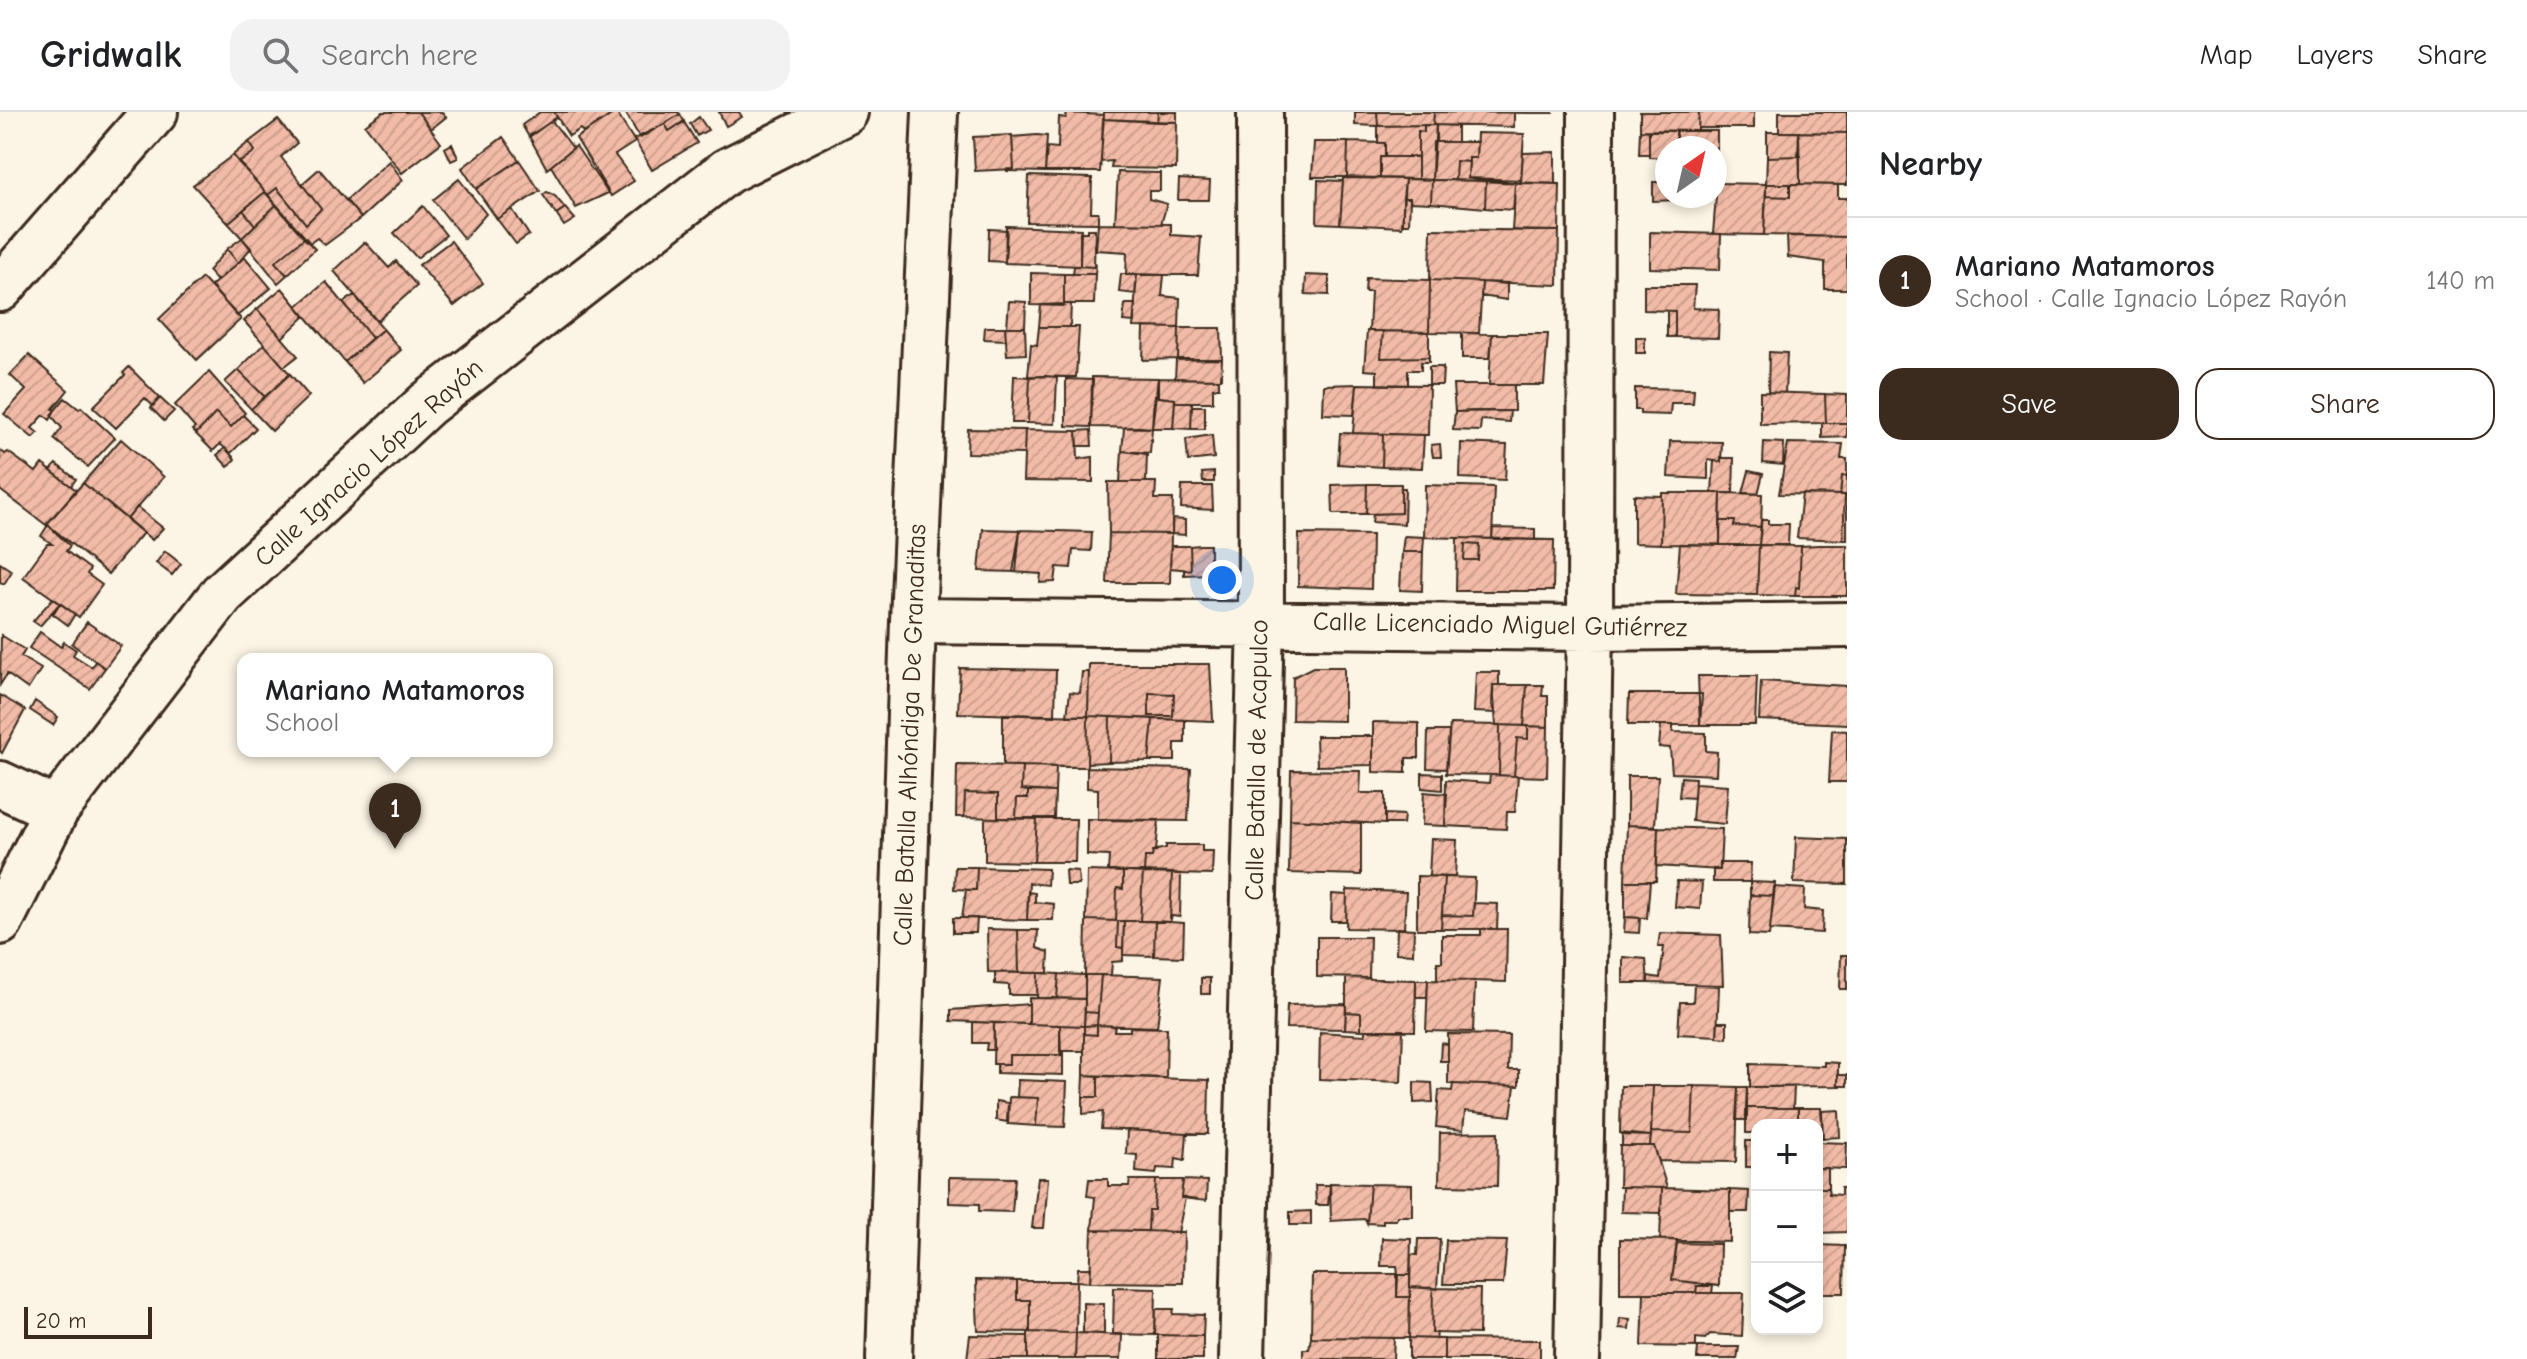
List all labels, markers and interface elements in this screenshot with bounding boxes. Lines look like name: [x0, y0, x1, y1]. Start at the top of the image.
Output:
search box: [230, 19, 790, 91]
text: Gridwalk: [40, 33, 182, 77]
icon: search: [258, 33, 302, 77]
text: Search here: [322, 38, 478, 73]
text: Map: [2200, 39, 2253, 71]
text: Layers: [2297, 39, 2373, 71]
text: Share: [2417, 39, 2487, 71]
north arrow: [1655, 136, 1727, 208]
text: Nearby: [1879, 144, 1982, 184]
text: Mariano Matamoros: [1955, 249, 2215, 284]
text: 1: [1900, 266, 1910, 296]
text: 140 m: [2426, 266, 2495, 296]
text: School · Calle Ignacio López Rayón: [1955, 284, 2347, 314]
street label: Calle Ignacio López Rayón: [249, 353, 489, 573]
button: Save: [1879, 368, 2179, 440]
button: Share: [2195, 368, 2495, 440]
street label: Calle Batalla Alhóndiga De Granaditas: [888, 523, 932, 947]
your location: [1202, 560, 1242, 600]
street label: Calle Licenciado Miguel Gutiérrez: [1313, 607, 1687, 643]
street label: Calle Batalla de Acapulco: [1240, 619, 1274, 901]
popup: [237, 653, 553, 757]
text: Mariano Matamoros: [265, 673, 525, 708]
text: School: [265, 708, 339, 738]
pin: 1: [369, 783, 421, 849]
map controls: [1751, 1119, 1823, 1335]
button: +: [1751, 1119, 1823, 1191]
button: −: [1751, 1191, 1823, 1263]
button: layers: [1751, 1263, 1823, 1335]
scale bar: [24, 1303, 152, 1339]
text: 20 m: [36, 1308, 86, 1334]

